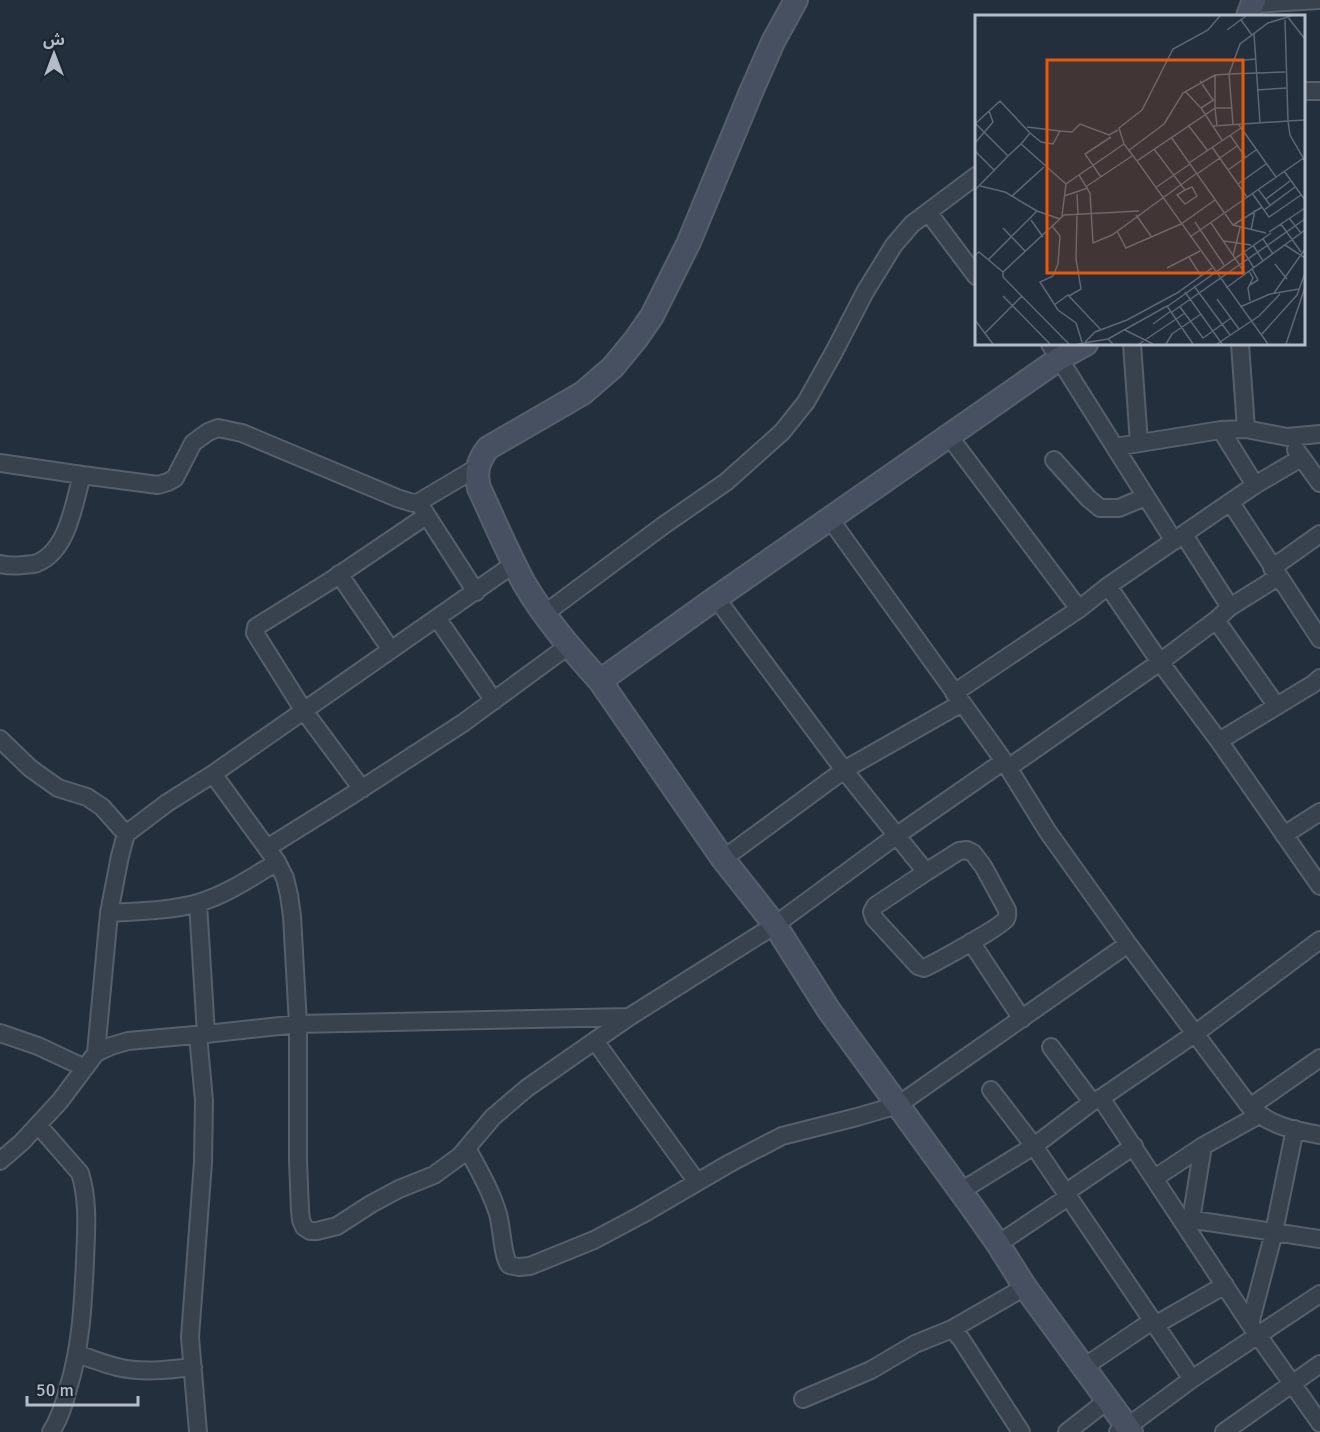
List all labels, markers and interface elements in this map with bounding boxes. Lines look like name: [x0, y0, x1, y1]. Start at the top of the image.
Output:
inset map: [975, 15, 1305, 345]
north arrow: [24, 24, 84, 84]
text: ش: [43, 30, 65, 50]
scale bar: [27, 1369, 138, 1407]
text: 50 m: [36, 1379, 74, 1401]

